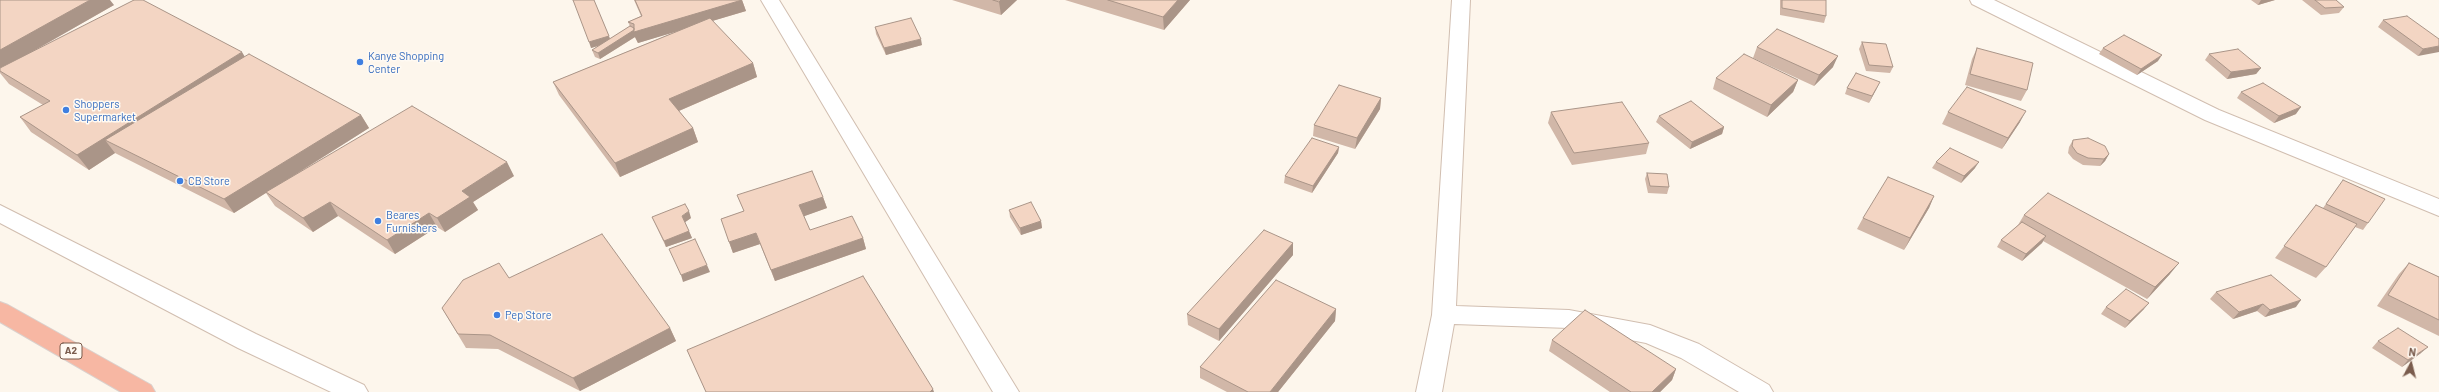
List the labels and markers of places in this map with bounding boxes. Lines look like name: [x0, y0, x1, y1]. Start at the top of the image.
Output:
place label: Kanye Shopping Center: [368, 49, 444, 75]
marker: Kanye Shopping Center: [355, 57, 365, 67]
place label: Shoppers Supermarket: [74, 97, 136, 123]
marker: Shoppers Supermarket: [61, 105, 71, 115]
place label: CB Store: [188, 174, 230, 188]
marker: CB Store: [175, 176, 185, 186]
place label: Beares Furnishers: [386, 208, 437, 234]
marker: Beares Furnishers: [373, 216, 383, 226]
place label: Pep Store: [505, 308, 552, 322]
marker: Pep Store: [492, 310, 502, 320]

